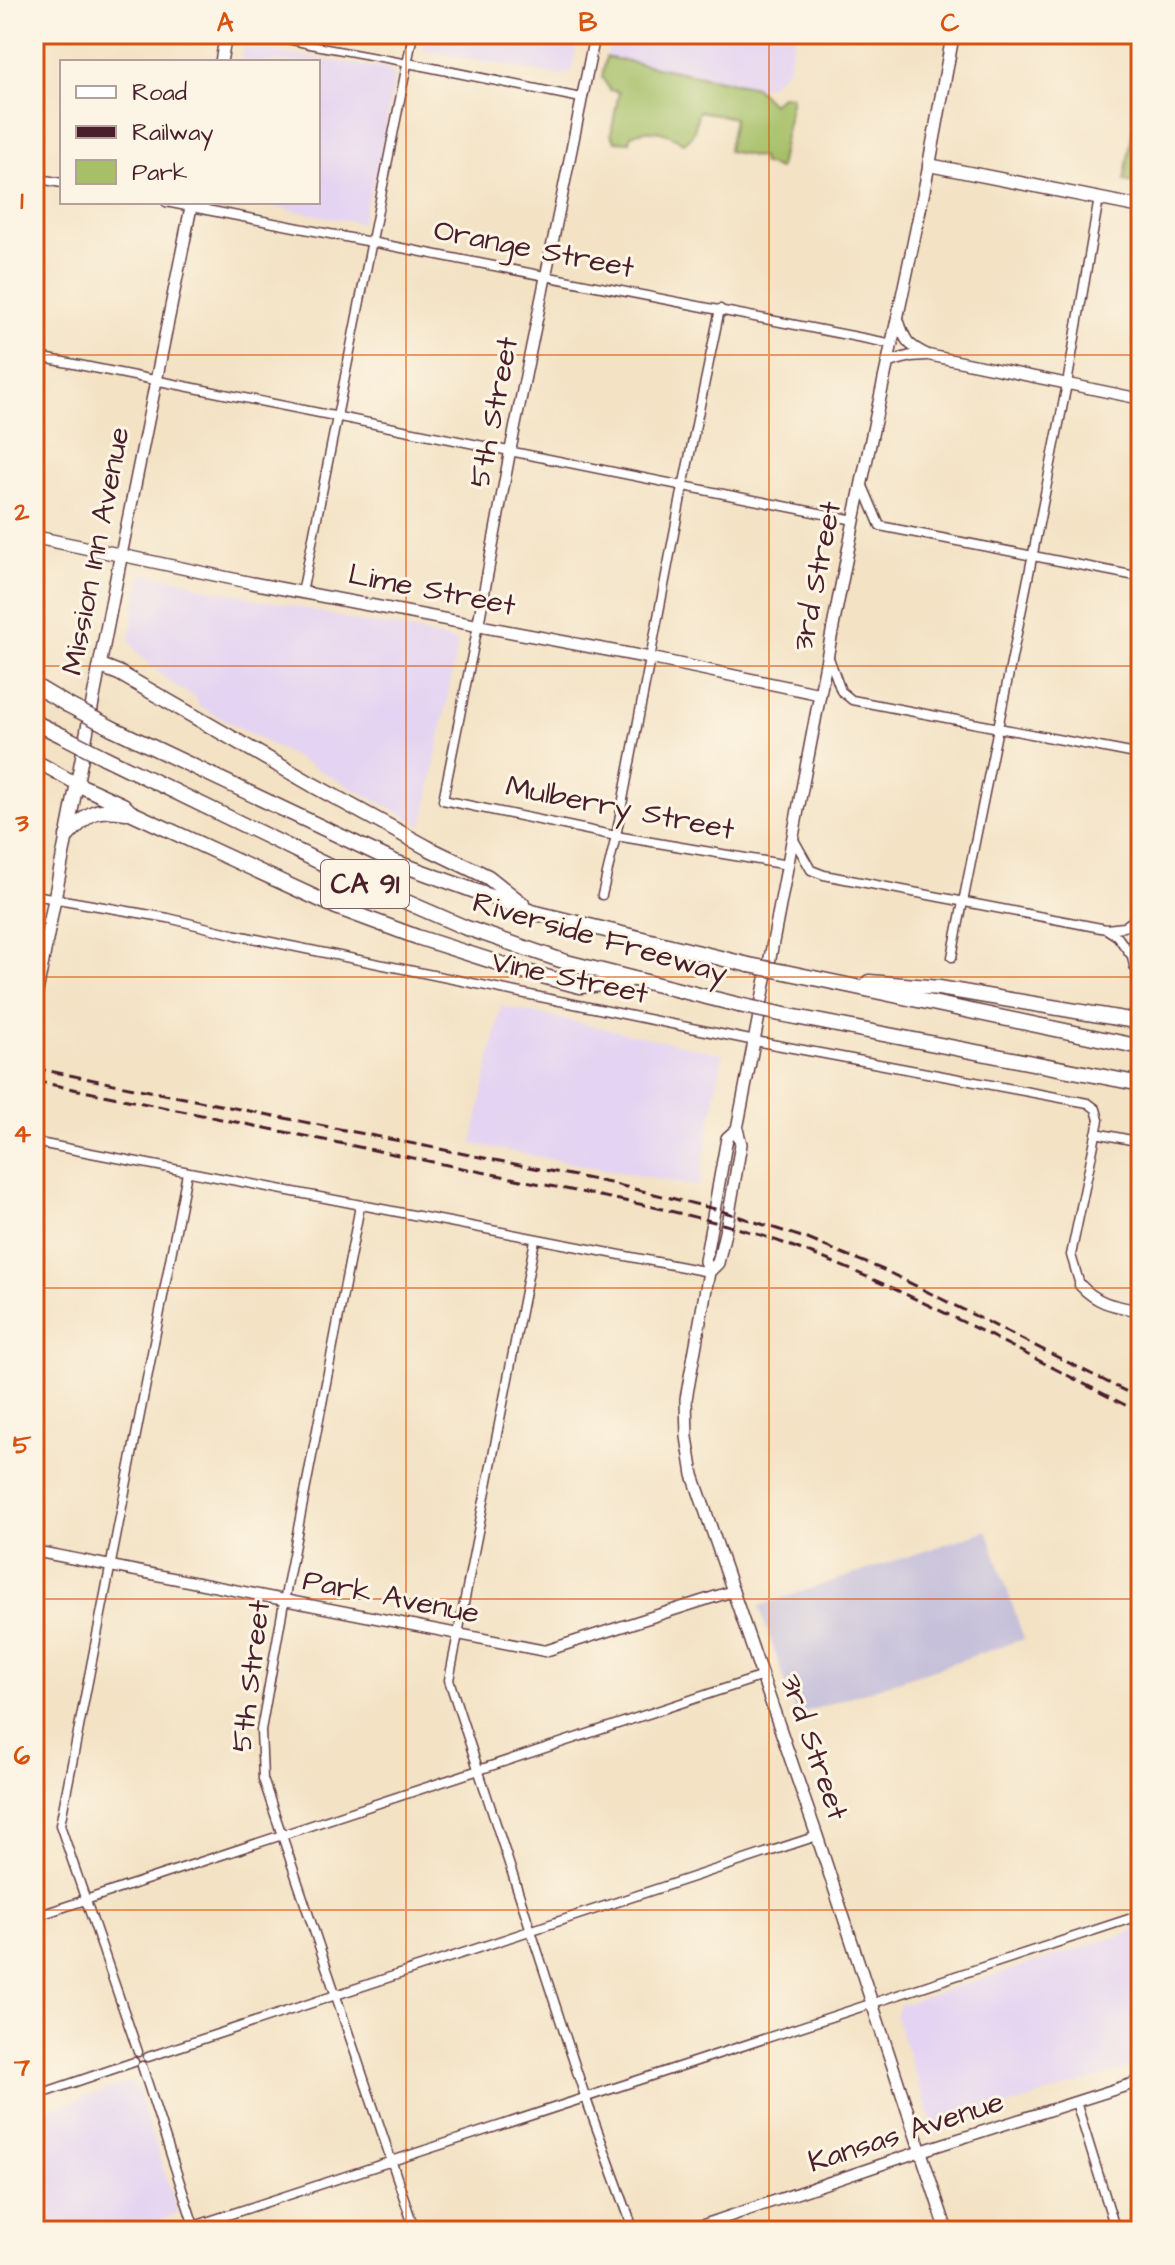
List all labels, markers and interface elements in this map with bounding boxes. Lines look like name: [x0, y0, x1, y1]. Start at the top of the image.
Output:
text: A: [217, 5, 234, 41]
text: B: [579, 5, 598, 41]
text: C: [941, 5, 960, 41]
legend: [60, 60, 320, 204]
text: Road: [132, 76, 187, 110]
text: Railway: [132, 116, 214, 151]
text: Park: [132, 156, 188, 190]
text: 1: [20, 183, 24, 219]
street label: Orange Street: [430, 209, 638, 290]
street label: 5th Street: [459, 333, 529, 491]
street label: Mission Inn Avenue: [51, 423, 141, 679]
text: 2: [14, 494, 30, 530]
street label: 3rd Street: [782, 498, 852, 654]
street label: Lime Street: [345, 553, 519, 627]
street label: Mulberry Street: [502, 765, 738, 852]
text: 3: [14, 805, 29, 841]
road number: CA 91: [321, 860, 409, 908]
street label: Riverside Freeway: [467, 882, 732, 995]
street label: Vine Street: [488, 941, 652, 1015]
text: 4: [13, 1116, 31, 1152]
text: 5: [13, 1427, 32, 1463]
street label: Park Avenue: [299, 1559, 483, 1635]
street label: 5th Street: [221, 1598, 281, 1754]
street label: 3rd Street: [769, 1668, 859, 1826]
text: 6: [14, 1738, 31, 1774]
text: 7: [13, 2049, 30, 2085]
street label: Kansas Avenue: [803, 2081, 1009, 2183]

